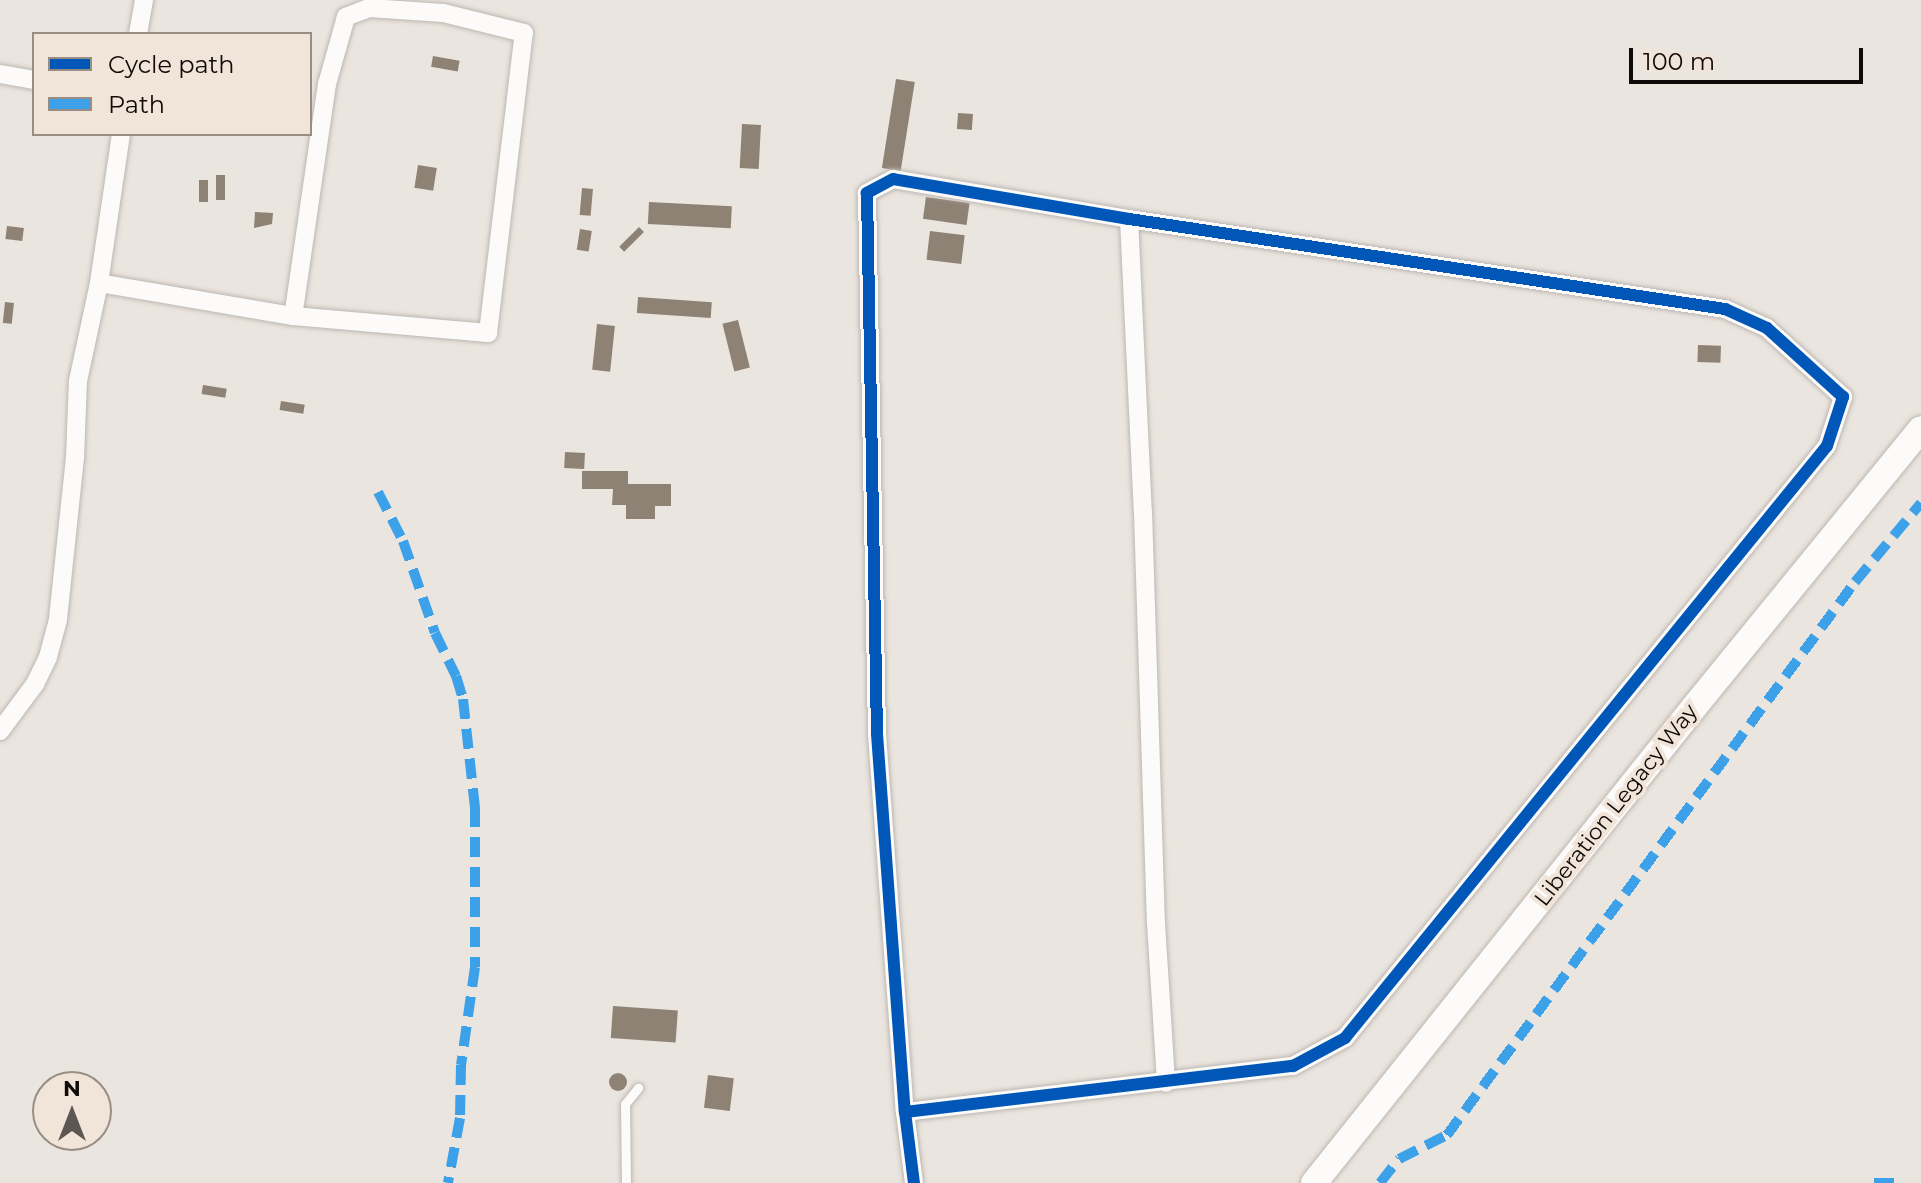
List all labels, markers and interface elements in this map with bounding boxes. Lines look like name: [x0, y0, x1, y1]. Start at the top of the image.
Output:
legend: [32, 32, 312, 136]
scale bar: [1633, 32, 1867, 82]
text: 100 m: [1643, 47, 1715, 76]
text: Cycle path: [108, 50, 235, 79]
text: Path: [108, 90, 165, 119]
street label: Liberation Legacy Way: [1529, 699, 1703, 911]
north arrow: [32, 1071, 112, 1151]
text: N: [63, 1075, 81, 1102]

